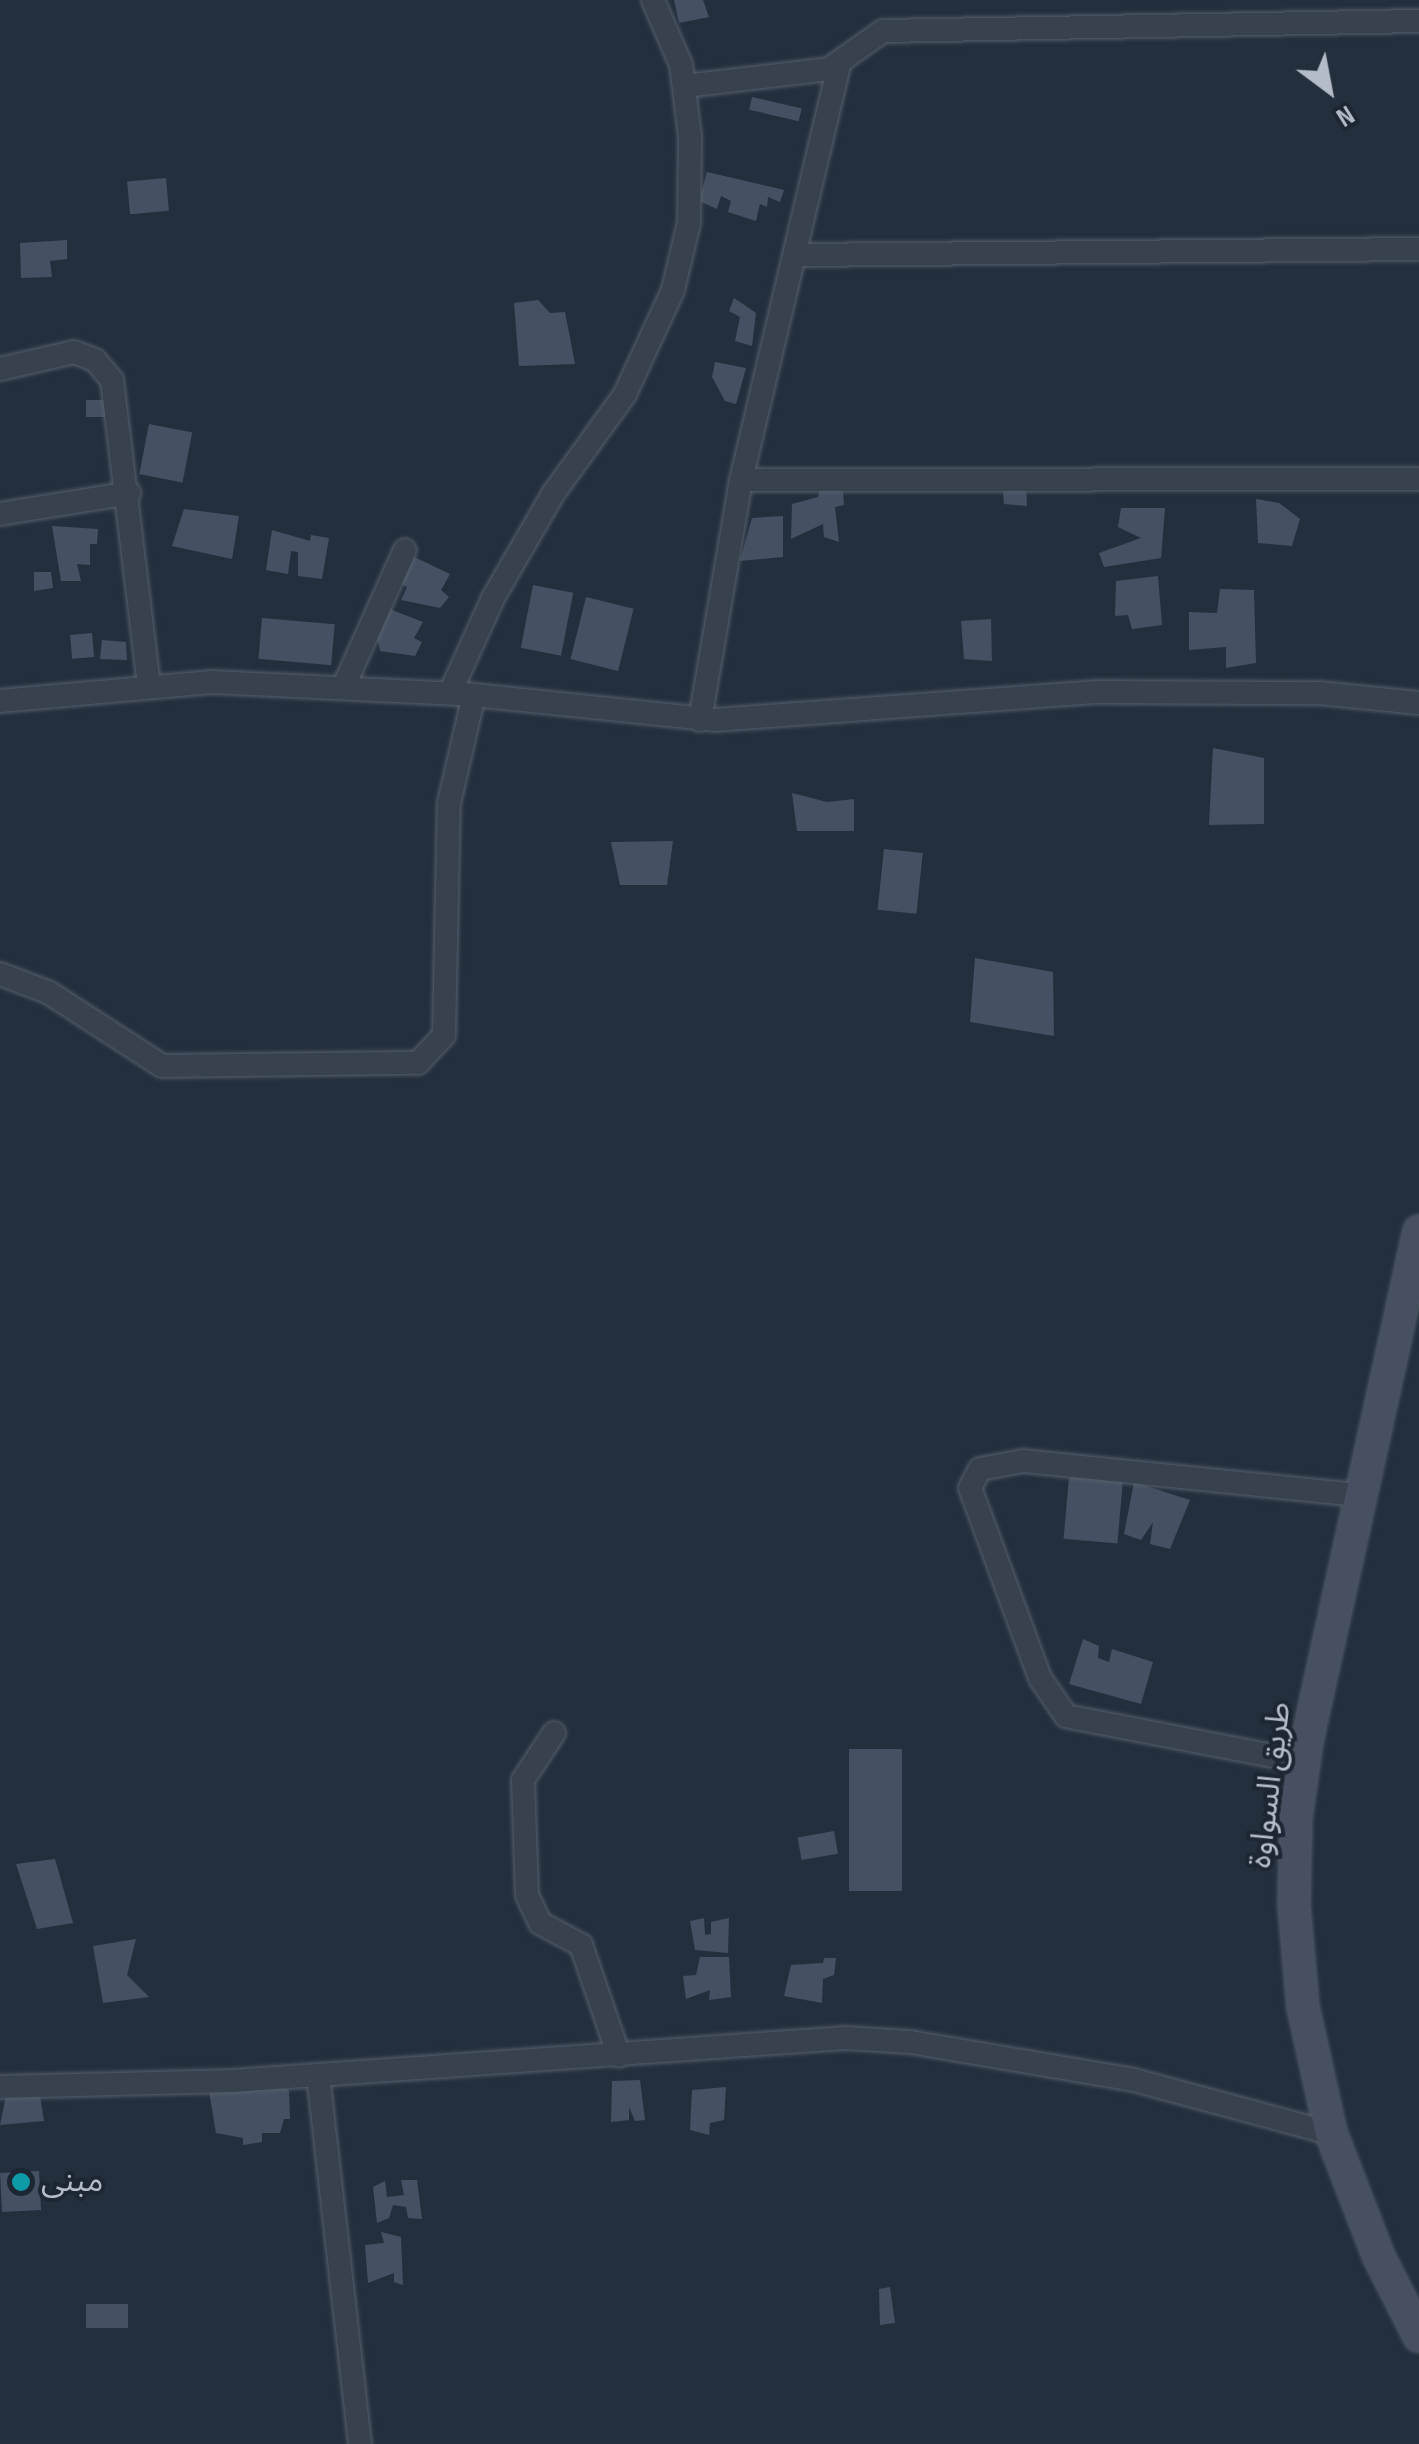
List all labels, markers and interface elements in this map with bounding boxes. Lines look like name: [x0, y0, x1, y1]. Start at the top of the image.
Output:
north arrow: [1279, 40, 1379, 140]
text: N: [1330, 98, 1360, 134]
street label: طريق السواوة: [1242, 1700, 1300, 1870]
place label: مبنى: [41, 2163, 103, 2201]
marker: مبنى: [10, 2171, 32, 2193]

